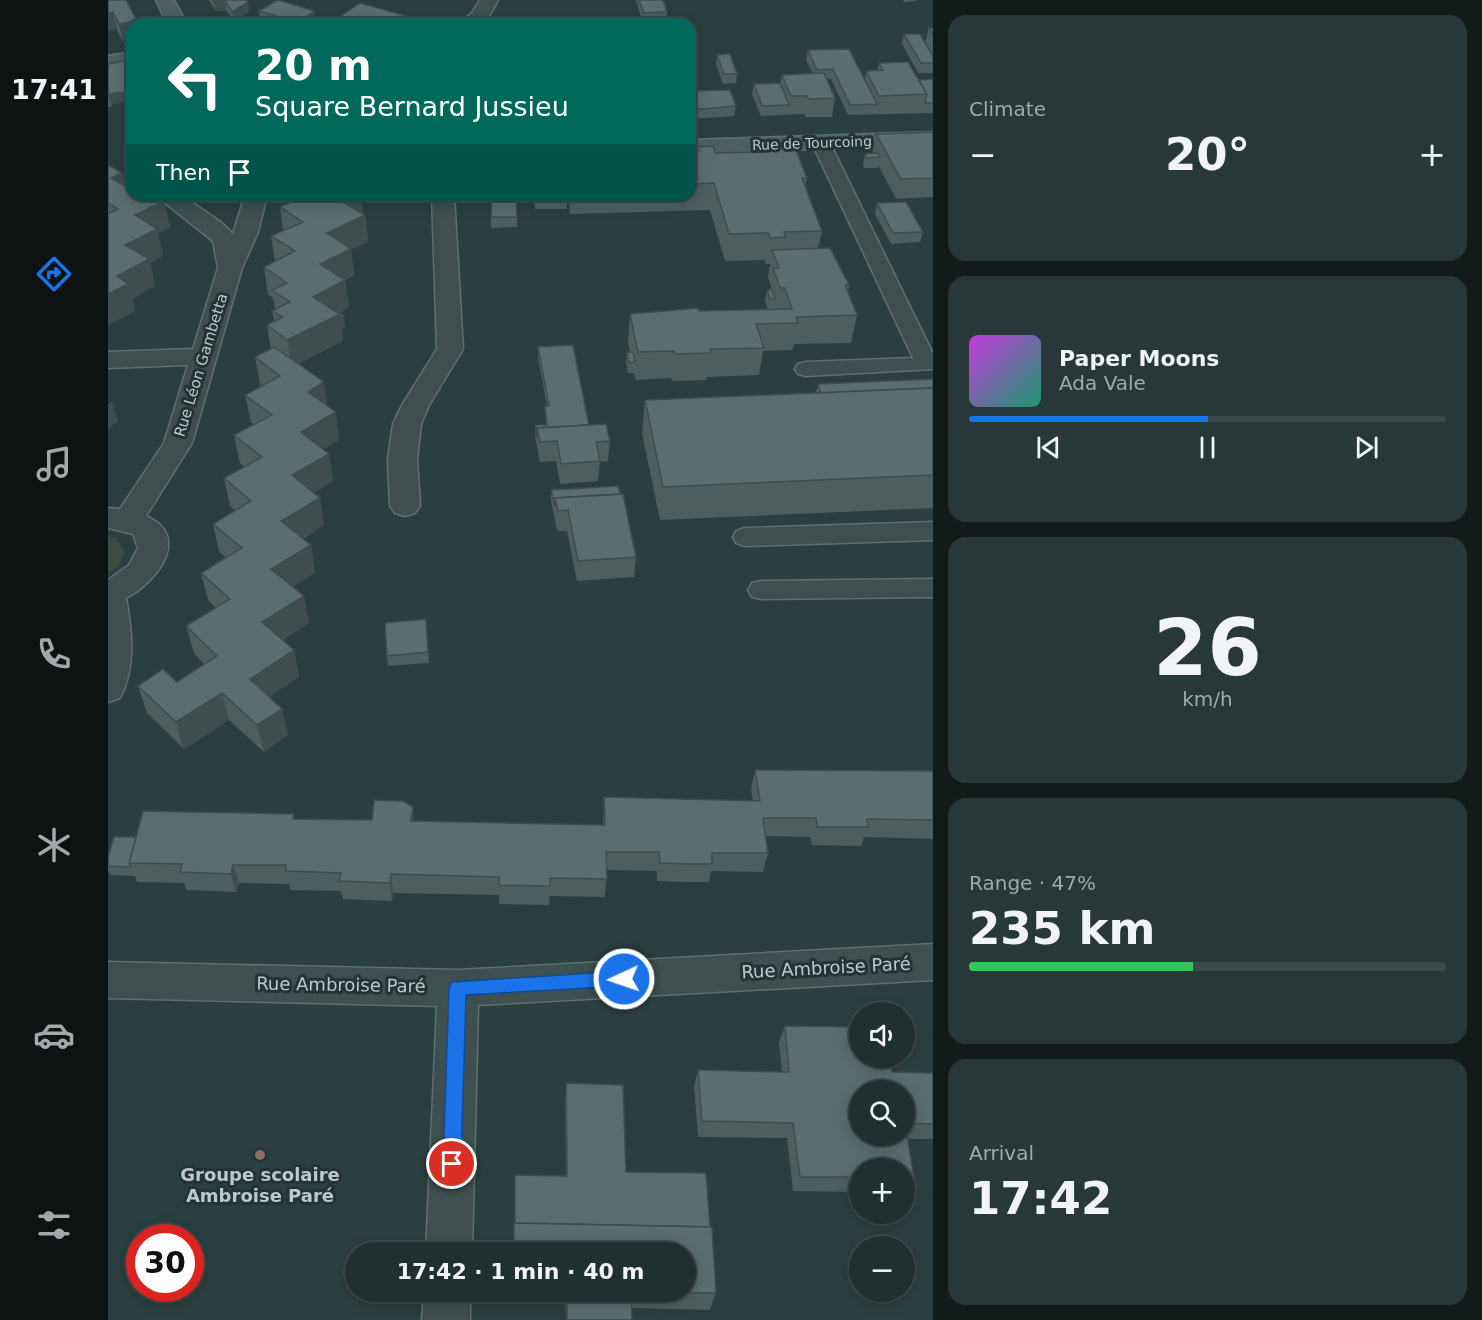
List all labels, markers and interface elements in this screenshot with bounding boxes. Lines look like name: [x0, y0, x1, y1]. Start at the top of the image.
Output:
text: 20 m: [255, 41, 372, 90]
icon: left: [156, 42, 234, 120]
text: 17:41: [11, 74, 97, 105]
text: Square Bernard Jussieu: [255, 91, 569, 122]
text: Climate: [969, 97, 1046, 121]
text: 20°: [1165, 128, 1250, 181]
street label: Rue de Tourcoing: [752, 133, 872, 153]
text: −: [969, 135, 997, 174]
text: +: [1418, 135, 1446, 174]
icon: arrive: [223, 156, 256, 189]
text: Then: [156, 160, 211, 185]
icon: directions: [33, 253, 75, 295]
street label: Rue Léon Gambetta: [171, 291, 231, 439]
text: Paper Moons: [1059, 346, 1219, 371]
text: Ada Vale: [1059, 371, 1146, 395]
icon: previous: [1032, 431, 1065, 464]
icon: pause: [1191, 431, 1224, 464]
icon: next: [1350, 431, 1383, 464]
icon: music: [33, 443, 75, 485]
text: 26: [1153, 603, 1262, 693]
icon: phone: [33, 633, 75, 675]
text: km/h: [1182, 687, 1233, 711]
icon: climate: [33, 824, 75, 866]
text: Range · 47%: [969, 871, 1096, 895]
text: 235 km: [969, 902, 1155, 955]
position arrow: [592, 947, 656, 1011]
street label: Rue Ambroise Paré: [741, 953, 911, 982]
street label: Rue Ambroise Paré: [256, 973, 426, 996]
map controls: [849, 1002, 915, 1302]
button: sound: [849, 1002, 915, 1068]
icon: car: [33, 1014, 75, 1056]
button: search: [849, 1080, 915, 1146]
pin: [426, 1138, 477, 1189]
text: Arrival: [969, 1141, 1034, 1165]
icon: arrive: [435, 1147, 468, 1180]
marker: Groupe scolaire Ambroise Paré: [253, 1148, 267, 1162]
button: +: [849, 1158, 915, 1224]
place label: Groupe scolaire Ambroise Paré: [180, 1164, 340, 1206]
text: 17:42: [969, 1172, 1112, 1225]
icon: filters: [33, 1204, 75, 1246]
speed limit sign: 30: [126, 1224, 204, 1302]
button: −: [849, 1236, 915, 1302]
text: 17:42 · 1 min · 40 m: [397, 1259, 644, 1284]

